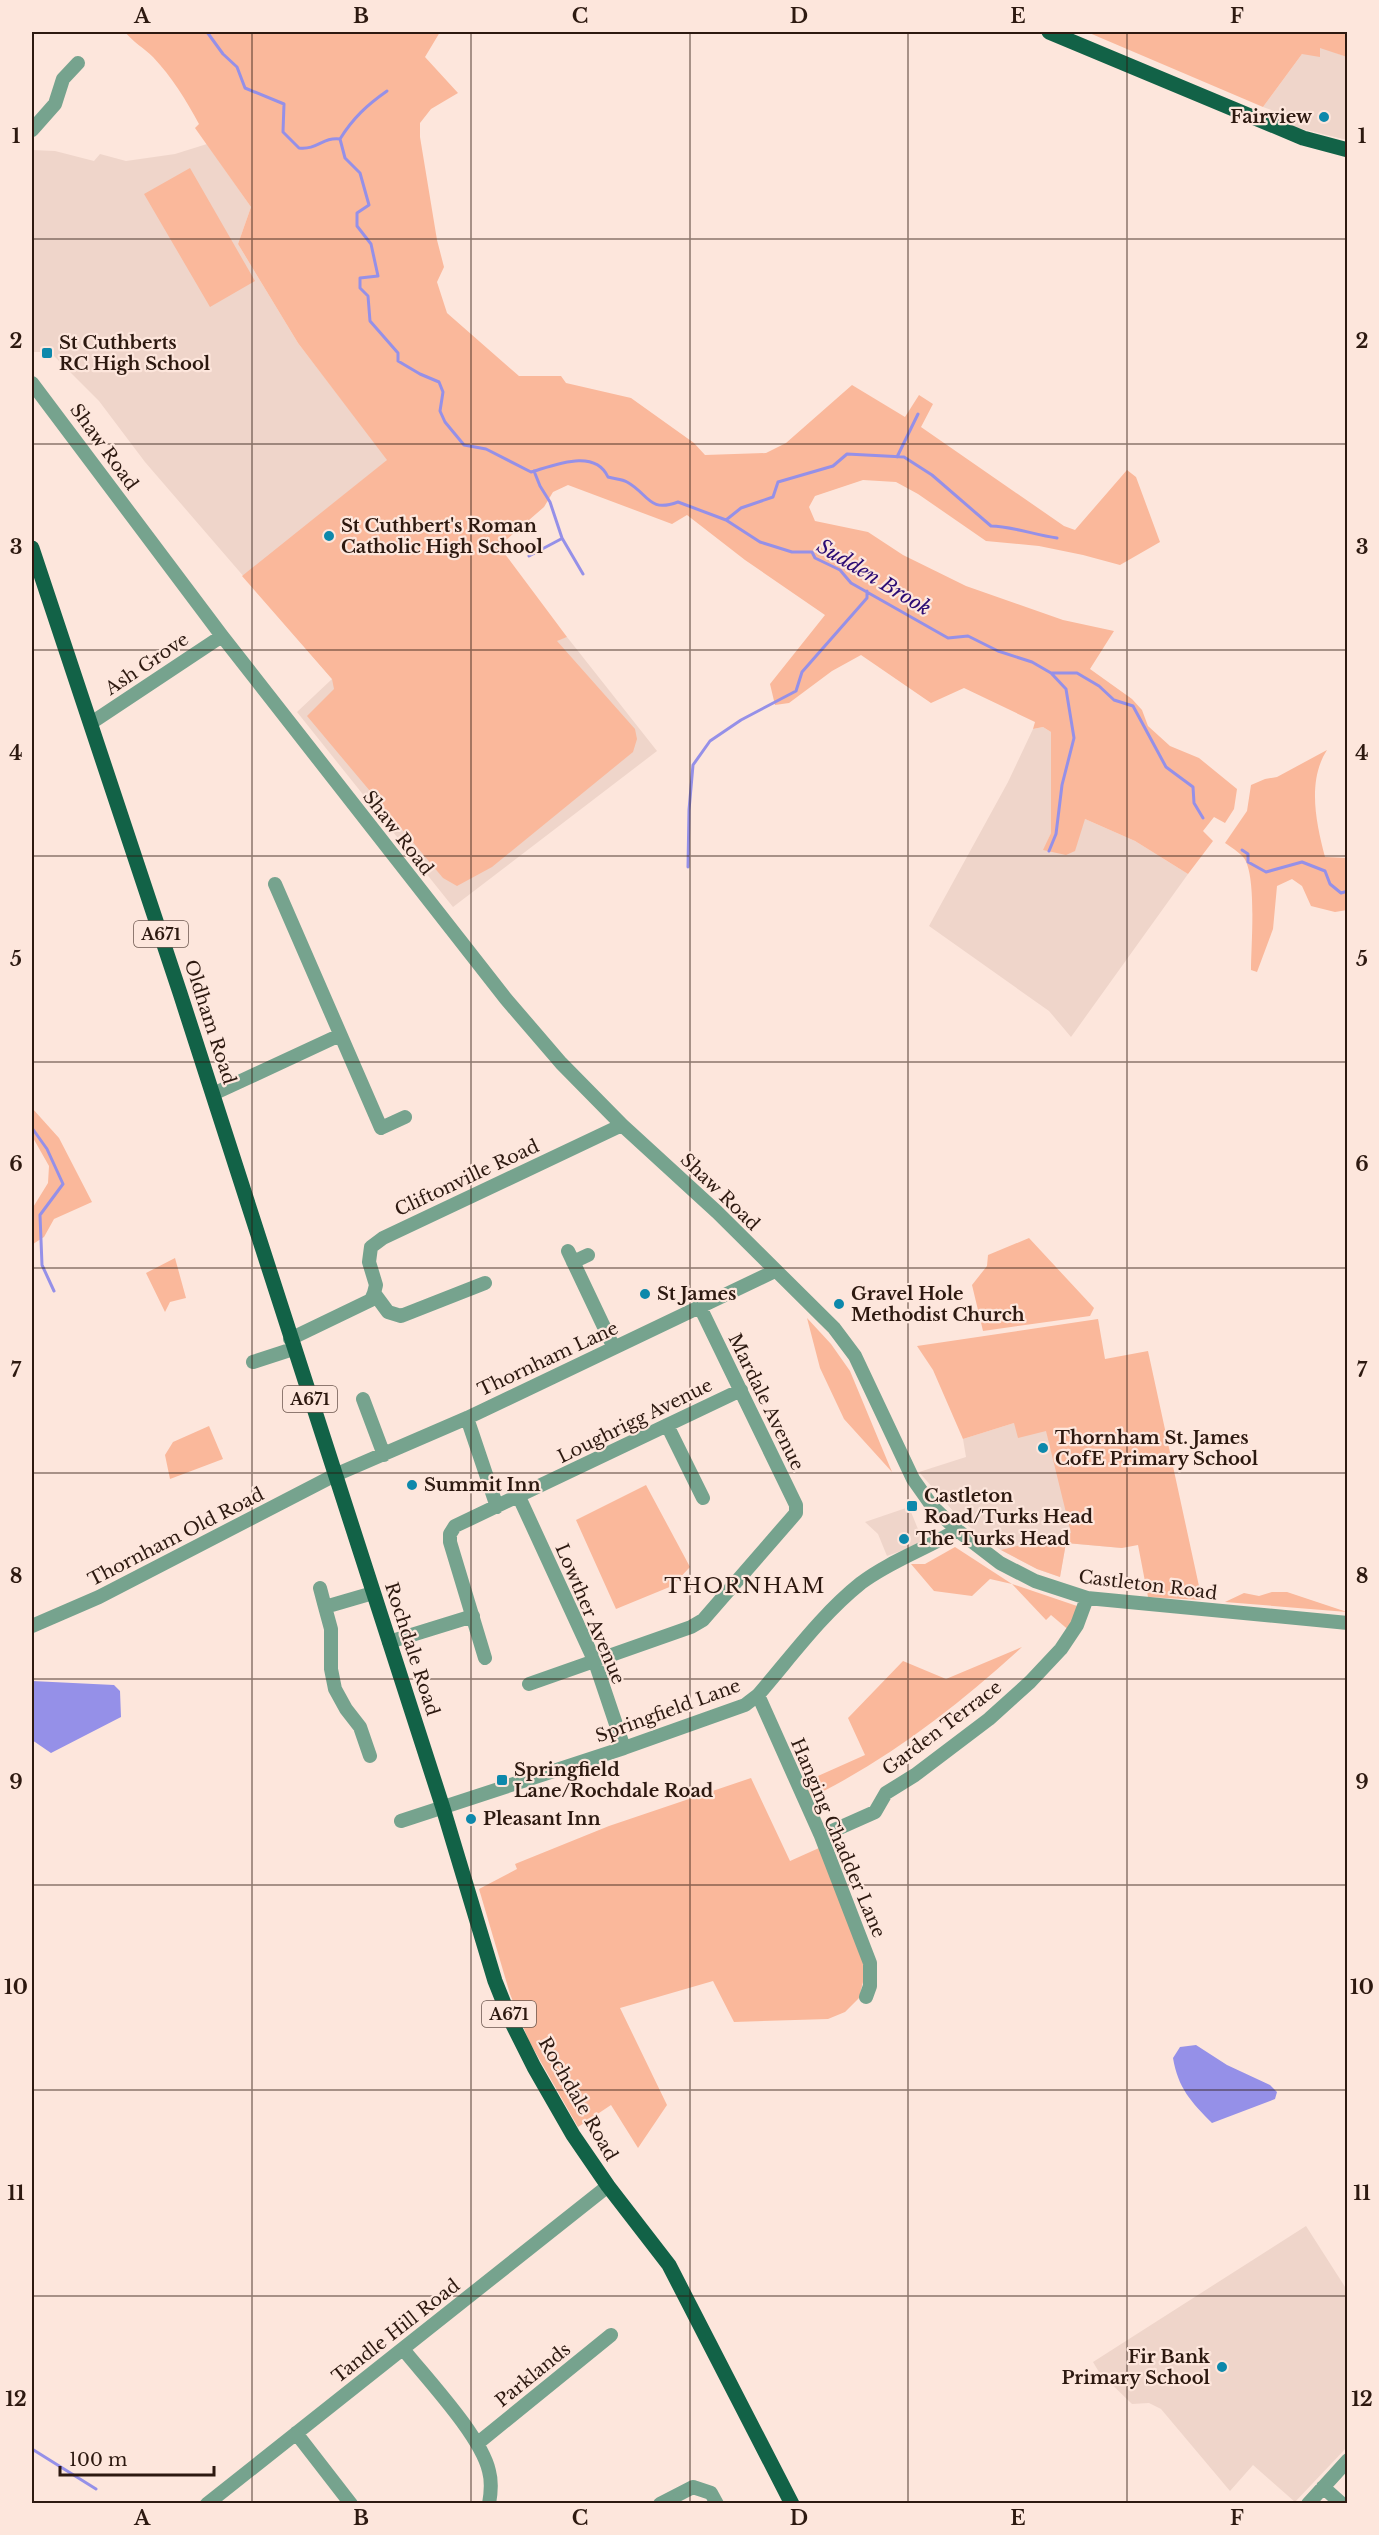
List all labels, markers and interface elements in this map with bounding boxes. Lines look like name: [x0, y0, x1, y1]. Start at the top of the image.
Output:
text: A: [133, 4, 151, 28]
text: B: [353, 4, 369, 28]
text: C: [572, 4, 588, 28]
text: D: [790, 4, 808, 28]
text: E: [1010, 4, 1026, 28]
text: F: [1230, 4, 1244, 28]
place label: Fairview: [1230, 106, 1313, 128]
marker: Fairview: [1317, 110, 1331, 124]
text: 1: [12, 124, 21, 148]
text: 1: [1358, 124, 1367, 148]
text: 2: [9, 329, 23, 353]
text: 2: [1355, 329, 1369, 353]
place label: St Cuthberts RC High School: [59, 332, 211, 375]
marker: St Cuthberts RC High School: [40, 346, 54, 360]
street label: Shaw Road: [65, 399, 143, 495]
place label: St Cuthbert's Roman Catholic High School: [341, 515, 543, 558]
marker: St Cuthbert's Roman Catholic High School: [322, 529, 336, 543]
water label: Sudden Brook: [813, 534, 935, 620]
text: 3: [10, 535, 22, 559]
text: 3: [1356, 535, 1368, 559]
street label: Ash Grove: [100, 628, 193, 701]
text: 4: [9, 741, 23, 765]
text: 4: [1355, 741, 1369, 765]
street label: Shaw Road: [358, 786, 438, 880]
road number: A671: [134, 921, 188, 947]
text: 5: [10, 947, 22, 971]
text: 5: [1356, 947, 1368, 971]
street label: Oldham Road: [180, 957, 240, 1087]
street label: Cliftonville Road: [391, 1135, 543, 1221]
street label: Shaw Road: [676, 1149, 764, 1235]
text: 6: [9, 1152, 23, 1176]
text: 6: [1355, 1152, 1369, 1176]
place label: St James: [657, 1283, 737, 1305]
place label: Gravel Hole Methodist Church: [851, 1283, 1025, 1326]
marker: St James: [638, 1287, 652, 1301]
marker: Gravel Hole Methodist Church: [832, 1297, 846, 1311]
street label: Thornham Lane: [474, 1317, 622, 1401]
street label: Mardale Avenue: [723, 1330, 809, 1474]
text: 7: [11, 1358, 22, 1382]
text: 7: [1357, 1358, 1368, 1382]
street label: Loughrigg Avenue: [554, 1374, 716, 1468]
road number: A671: [283, 1386, 337, 1412]
place label: Thornham St. James CofE Primary School: [1055, 1427, 1259, 1470]
marker: Thornham St. James CofE Primary School: [1036, 1441, 1050, 1455]
place label: Summit Inn: [424, 1474, 540, 1496]
marker: Summit Inn: [405, 1478, 419, 1492]
street label: Thornham Old Road: [84, 1483, 268, 1591]
place label: Castleton Road/Turks Head: [924, 1485, 1094, 1528]
marker: Castleton Road/Turks Head: [905, 1499, 919, 1513]
place label: The Turks Head: [916, 1528, 1070, 1550]
marker: The Turks Head: [897, 1532, 911, 1546]
street label: Lowther Avenue: [550, 1540, 630, 1688]
text: 8: [10, 1564, 22, 1588]
text: 8: [1356, 1564, 1368, 1588]
street label: Castleton Road: [1077, 1566, 1219, 1604]
district label: THORNHAM: [664, 1573, 826, 1599]
street label: Rochdale Road: [380, 1579, 444, 1719]
street label: Springfield Lane: [593, 1675, 743, 1747]
street label: Garden Terrace: [878, 1676, 1006, 1780]
street label: Hanging Chadder Lane: [786, 1735, 890, 1941]
place label: Springfield Lane/Rochdale Road: [514, 1759, 714, 1802]
text: 9: [9, 1770, 23, 1794]
text: 9: [1355, 1770, 1369, 1794]
marker: Springfield Lane/Rochdale Road: [495, 1773, 509, 1787]
place label: Pleasant Inn: [483, 1808, 601, 1830]
marker: Pleasant Inn: [464, 1812, 478, 1826]
text: 10: [4, 1975, 28, 1999]
text: 10: [1350, 1975, 1374, 1999]
road number: A671: [482, 2001, 536, 2027]
street label: Rochdale Road: [534, 2033, 622, 2165]
text: 11: [7, 2181, 25, 2205]
text: 11: [1353, 2181, 1371, 2205]
street label: Tandle Hill Road: [328, 2274, 464, 2388]
street label: Parklands: [491, 2338, 575, 2412]
place label: Fir Bank Primary School: [1061, 2346, 1211, 2389]
marker: Fir Bank Primary School: [1215, 2360, 1229, 2374]
text: 12: [5, 2387, 27, 2411]
text: 12: [1351, 2387, 1373, 2411]
scale bar: [60, 2439, 214, 2477]
text: 100 m: [69, 2449, 127, 2471]
text: A: [133, 2506, 151, 2530]
text: B: [353, 2506, 369, 2530]
text: C: [572, 2506, 588, 2530]
text: D: [790, 2506, 808, 2530]
text: E: [1010, 2506, 1026, 2530]
text: F: [1230, 2506, 1244, 2530]

